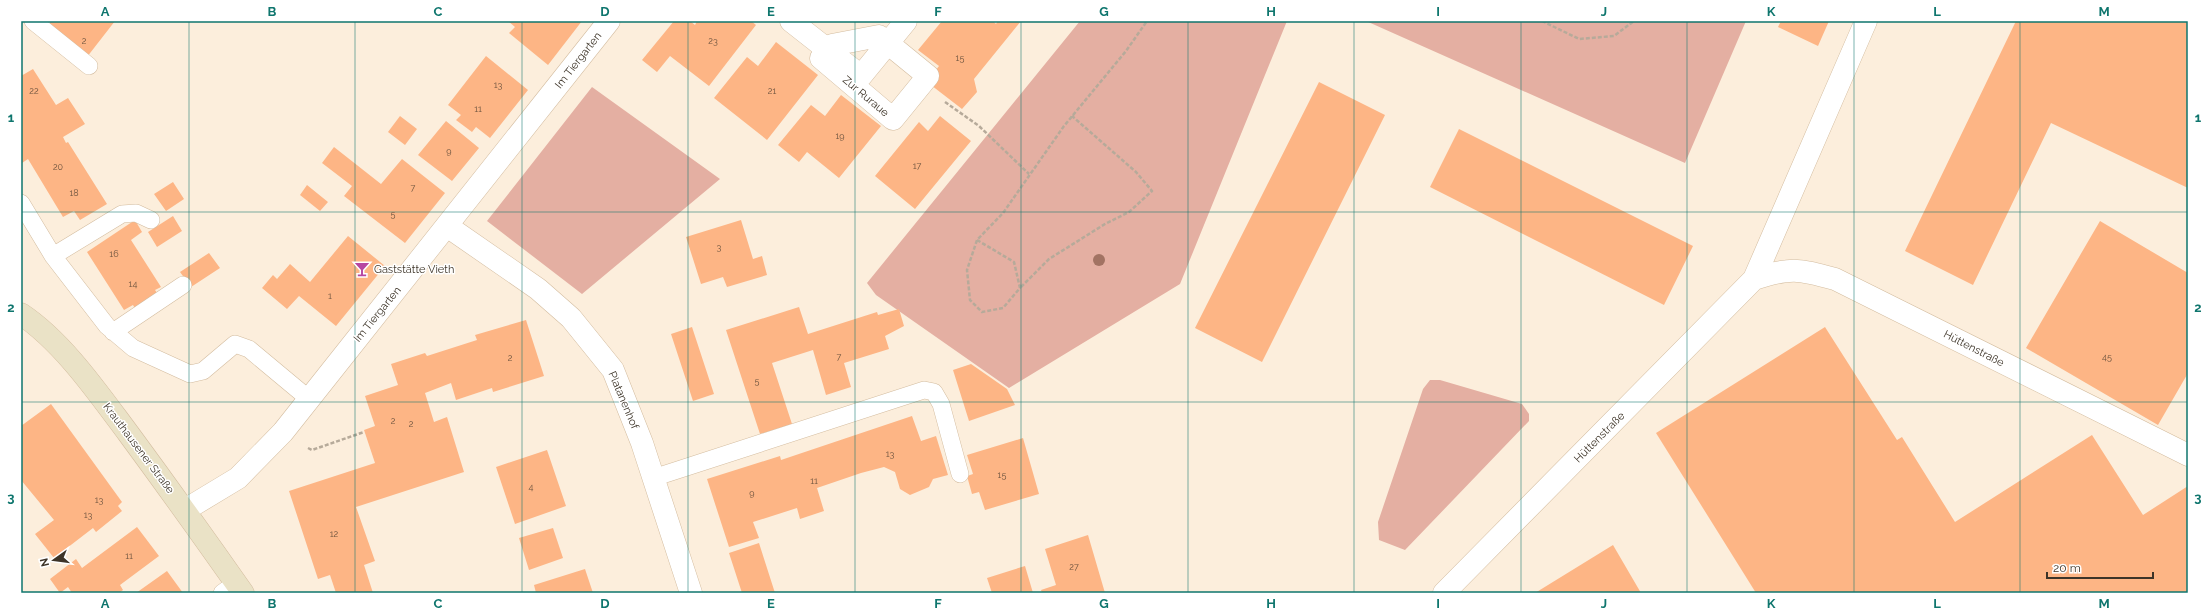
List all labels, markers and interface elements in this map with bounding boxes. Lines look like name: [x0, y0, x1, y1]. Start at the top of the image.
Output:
text: A: [101, 4, 110, 19]
text: B: [268, 4, 277, 19]
text: C: [434, 4, 443, 19]
text: D: [600, 4, 610, 19]
text: E: [767, 4, 775, 19]
text: F: [934, 4, 942, 19]
text: G: [1099, 4, 1109, 19]
text: H: [1266, 4, 1276, 19]
text: I: [1436, 4, 1440, 19]
text: J: [1601, 4, 1607, 19]
text: K: [1767, 4, 1776, 19]
text: L: [1933, 4, 1941, 19]
text: M: [2098, 4, 2110, 19]
street label: Im Tiergarten: [552, 30, 604, 91]
house number: 2: [82, 36, 87, 46]
house number: 23: [708, 36, 718, 46]
house number: 15: [956, 53, 964, 63]
street label: Zur Ruraue: [840, 73, 892, 120]
house number: 13: [494, 80, 503, 90]
house number: 22: [29, 86, 39, 96]
house number: 21: [768, 86, 776, 96]
house number: 11: [474, 104, 482, 114]
text: 1: [8, 110, 15, 125]
text: 1: [2195, 110, 2202, 125]
house number: 19: [835, 131, 845, 141]
house number: 9: [446, 146, 452, 156]
house number: 17: [913, 161, 921, 171]
house number: 20: [53, 162, 64, 172]
house number: 7: [411, 183, 416, 193]
house number: 18: [69, 188, 79, 198]
house number: 5: [391, 209, 396, 219]
house number: 3: [717, 242, 722, 252]
house number: 16: [109, 249, 119, 259]
bar icon: Gaststätte Vieth: [353, 260, 371, 278]
place label: Gaststätte Vieth: [374, 263, 454, 276]
house number: 14: [129, 279, 137, 289]
street label: Im Tiergarten: [351, 284, 404, 345]
house number: 1: [328, 291, 332, 301]
text: 2: [7, 300, 15, 315]
text: 2: [2194, 300, 2202, 315]
street label: Hüttenstraße: [1941, 328, 2007, 369]
house number: 7: [837, 352, 842, 362]
house number: 45: [2102, 352, 2112, 362]
house number: 2: [508, 353, 513, 363]
street label: Platanenhof: [606, 369, 642, 431]
house number: 5: [755, 376, 760, 386]
street label: Krauthausener Straße: [100, 401, 177, 496]
street label: Hüttenstraße: [1571, 409, 1628, 465]
house number: 2: [391, 416, 396, 426]
house number: 2: [409, 419, 414, 429]
house number: 13: [886, 449, 895, 459]
house number: 15: [998, 470, 1006, 480]
house number: 11: [810, 476, 818, 486]
house number: 4: [529, 482, 534, 492]
house number: 9: [749, 488, 755, 498]
text: 3: [7, 490, 15, 505]
text: 3: [2194, 490, 2202, 505]
house number: 13: [95, 495, 104, 505]
house number: 13: [84, 510, 93, 520]
house number: 12: [330, 529, 339, 539]
north arrow: [34, 540, 74, 580]
house number: 11: [125, 551, 133, 561]
scale bar: [2047, 554, 2153, 580]
text: N: [37, 557, 52, 568]
text: 20 m: [2053, 561, 2081, 575]
house number: 27: [1069, 562, 1079, 572]
text: A: [101, 596, 110, 611]
text: B: [268, 596, 277, 611]
text: C: [434, 596, 443, 611]
text: D: [600, 596, 610, 611]
text: E: [767, 596, 775, 611]
text: F: [934, 596, 942, 611]
text: G: [1099, 596, 1109, 611]
text: H: [1266, 596, 1276, 611]
text: I: [1436, 596, 1440, 611]
text: J: [1601, 596, 1607, 611]
text: K: [1767, 596, 1776, 611]
text: L: [1933, 596, 1941, 611]
text: M: [2098, 596, 2110, 611]

